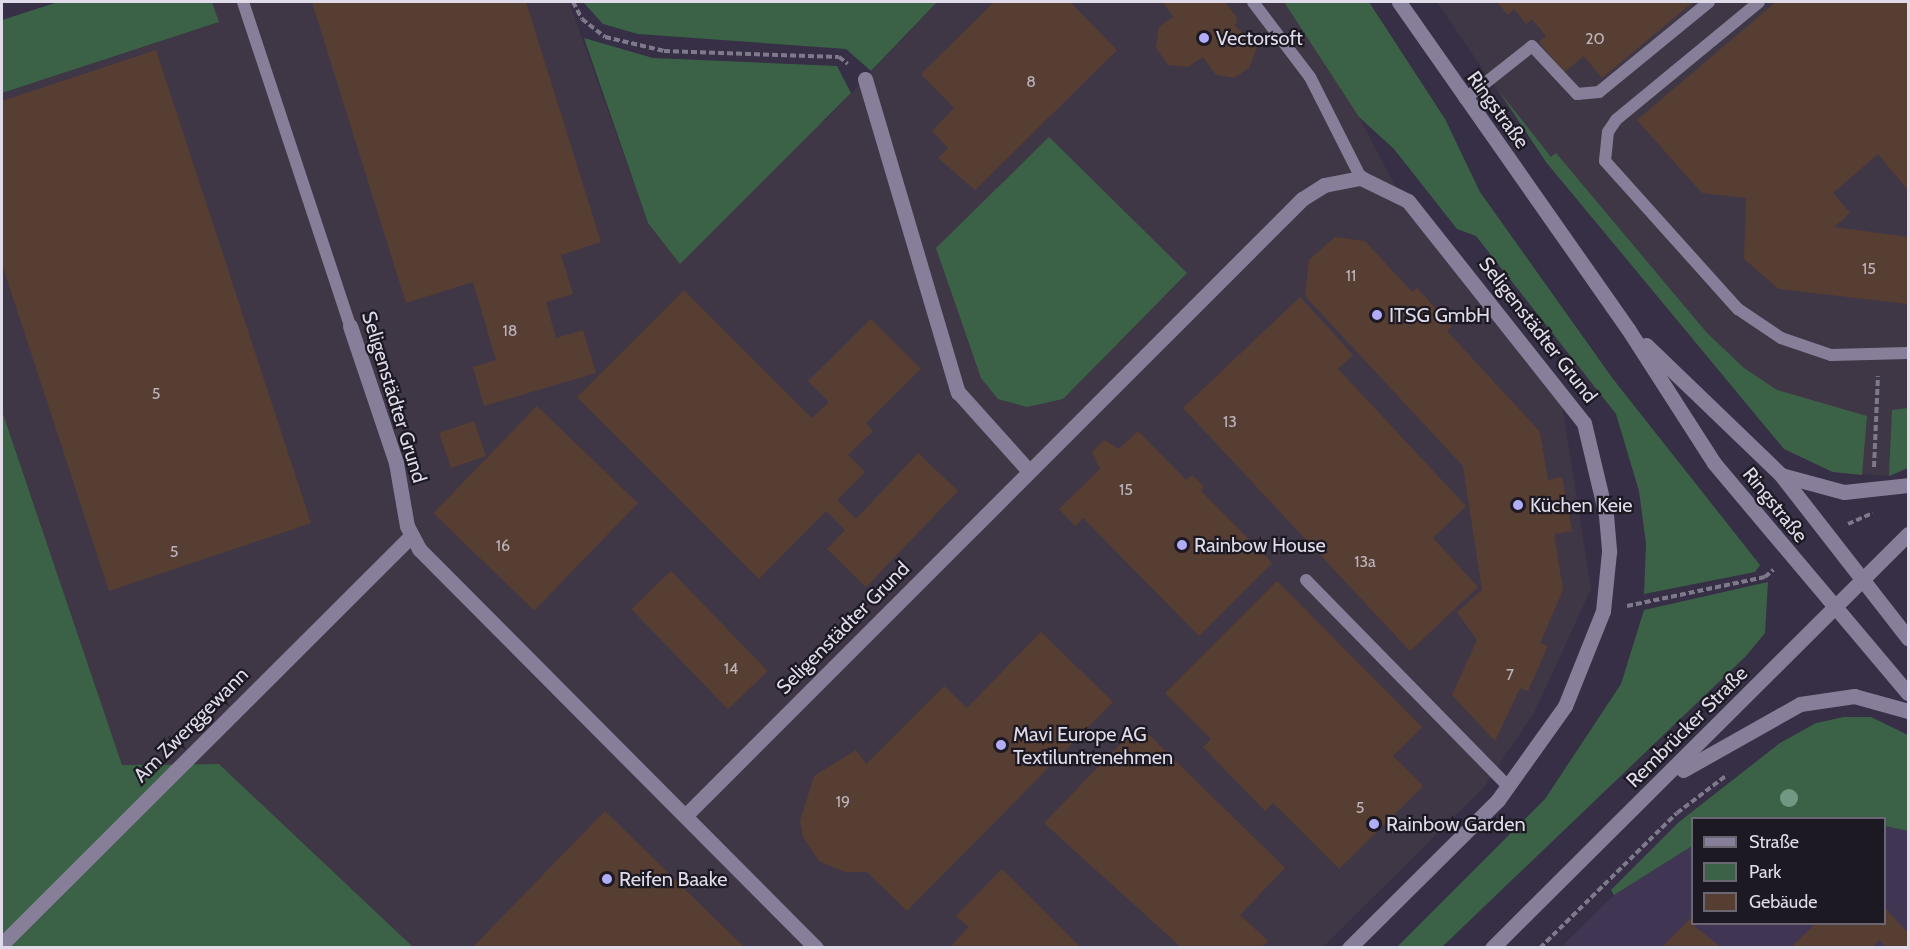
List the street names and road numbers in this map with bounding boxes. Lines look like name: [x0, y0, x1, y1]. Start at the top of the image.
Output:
street label: Ringstraße: [1462, 67, 1534, 153]
street label: Seligenstädter Grund: [1474, 252, 1602, 408]
street label: Seligenstädter Grund: [356, 308, 432, 486]
street label: Ringstraße: [1737, 463, 1813, 547]
street label: Seligenstädter Grund: [772, 557, 914, 699]
street label: Rembrücker Straße: [1621, 661, 1753, 793]
street label: Am Zwerggewann: [129, 663, 253, 787]

